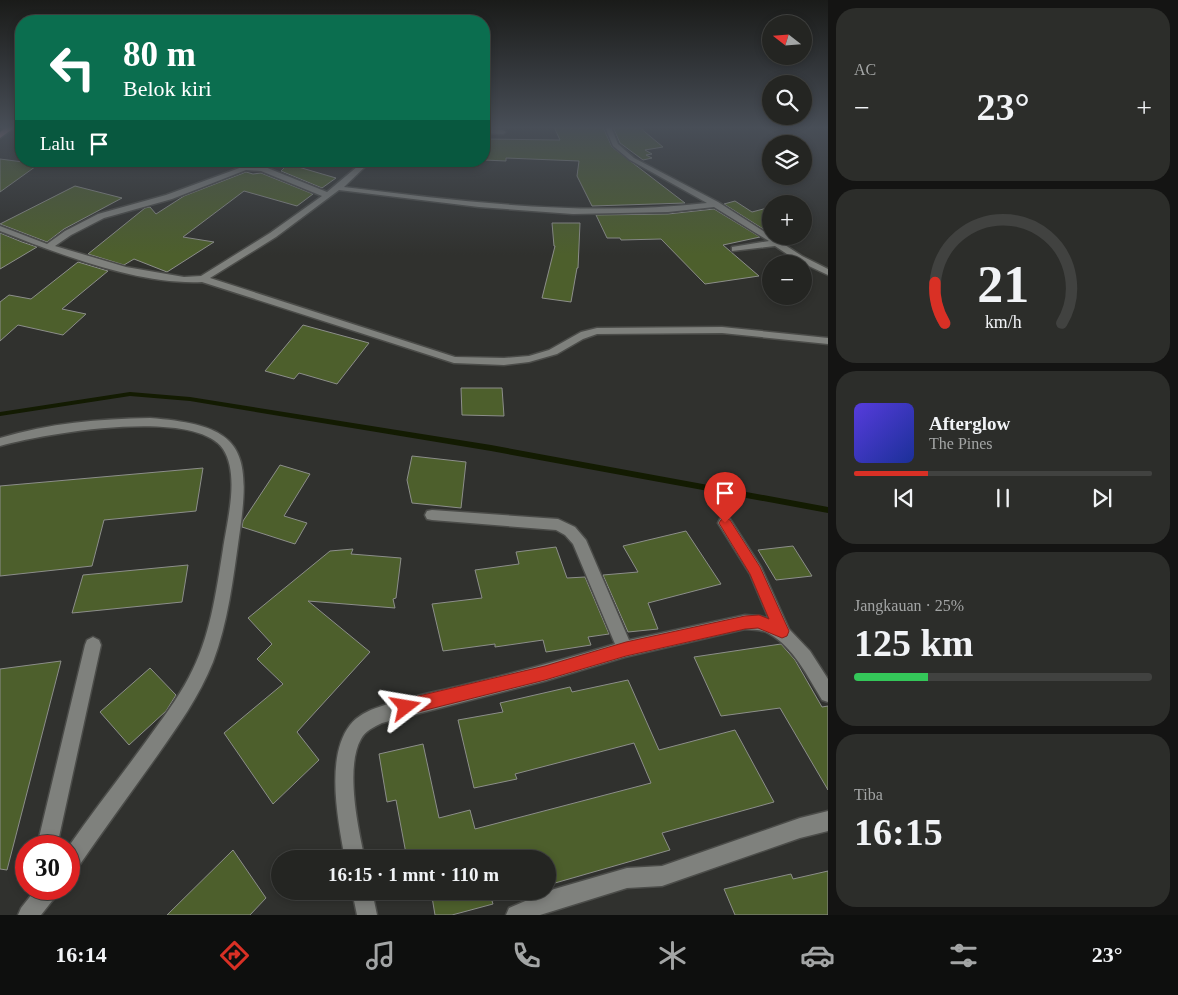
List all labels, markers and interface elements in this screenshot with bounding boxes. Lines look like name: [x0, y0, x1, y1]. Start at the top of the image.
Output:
north arrow: [762, 15, 812, 65]
map controls: [762, 15, 812, 305]
icon: left: [40, 35, 105, 100]
text: 80 m: [123, 35, 196, 74]
text: AC: [854, 61, 876, 78]
button: search: [762, 75, 812, 125]
text: Belok kiri: [123, 76, 212, 101]
text: 23°: [976, 86, 1030, 128]
text: −: [854, 92, 870, 123]
text: +: [1136, 92, 1152, 123]
icon: arrive: [85, 130, 113, 158]
text: Lalu: [40, 133, 75, 154]
button: layers: [762, 135, 812, 185]
button: +: [762, 195, 812, 245]
button: −: [762, 255, 812, 305]
text: 21: [977, 256, 1029, 313]
text: km/h: [985, 312, 1021, 332]
text: Afterglow: [929, 413, 1010, 434]
text: The Pines: [929, 435, 993, 452]
pin: [704, 472, 746, 523]
icon: arrive: [711, 479, 739, 507]
icon: previous: [890, 484, 918, 512]
icon: pause: [989, 484, 1017, 512]
icon: next: [1088, 484, 1116, 512]
text: Jangkauan · 25%: [854, 597, 964, 614]
text: 125 km: [854, 622, 973, 664]
position arrow: [379, 680, 431, 732]
text: Tiba: [854, 786, 883, 803]
text: 16:15: [854, 811, 943, 853]
speed limit sign: 30: [15, 835, 80, 900]
text: 16:15 · 1 mnt · 110 m: [328, 864, 499, 885]
icon: directions: [217, 938, 252, 973]
icon: music: [363, 938, 398, 973]
icon: phone: [509, 938, 544, 973]
icon: climate: [655, 938, 690, 973]
icon: car: [800, 938, 835, 973]
icon: filters: [946, 938, 981, 973]
text: 16:14: [55, 942, 107, 967]
text: 23°: [1092, 942, 1123, 967]

